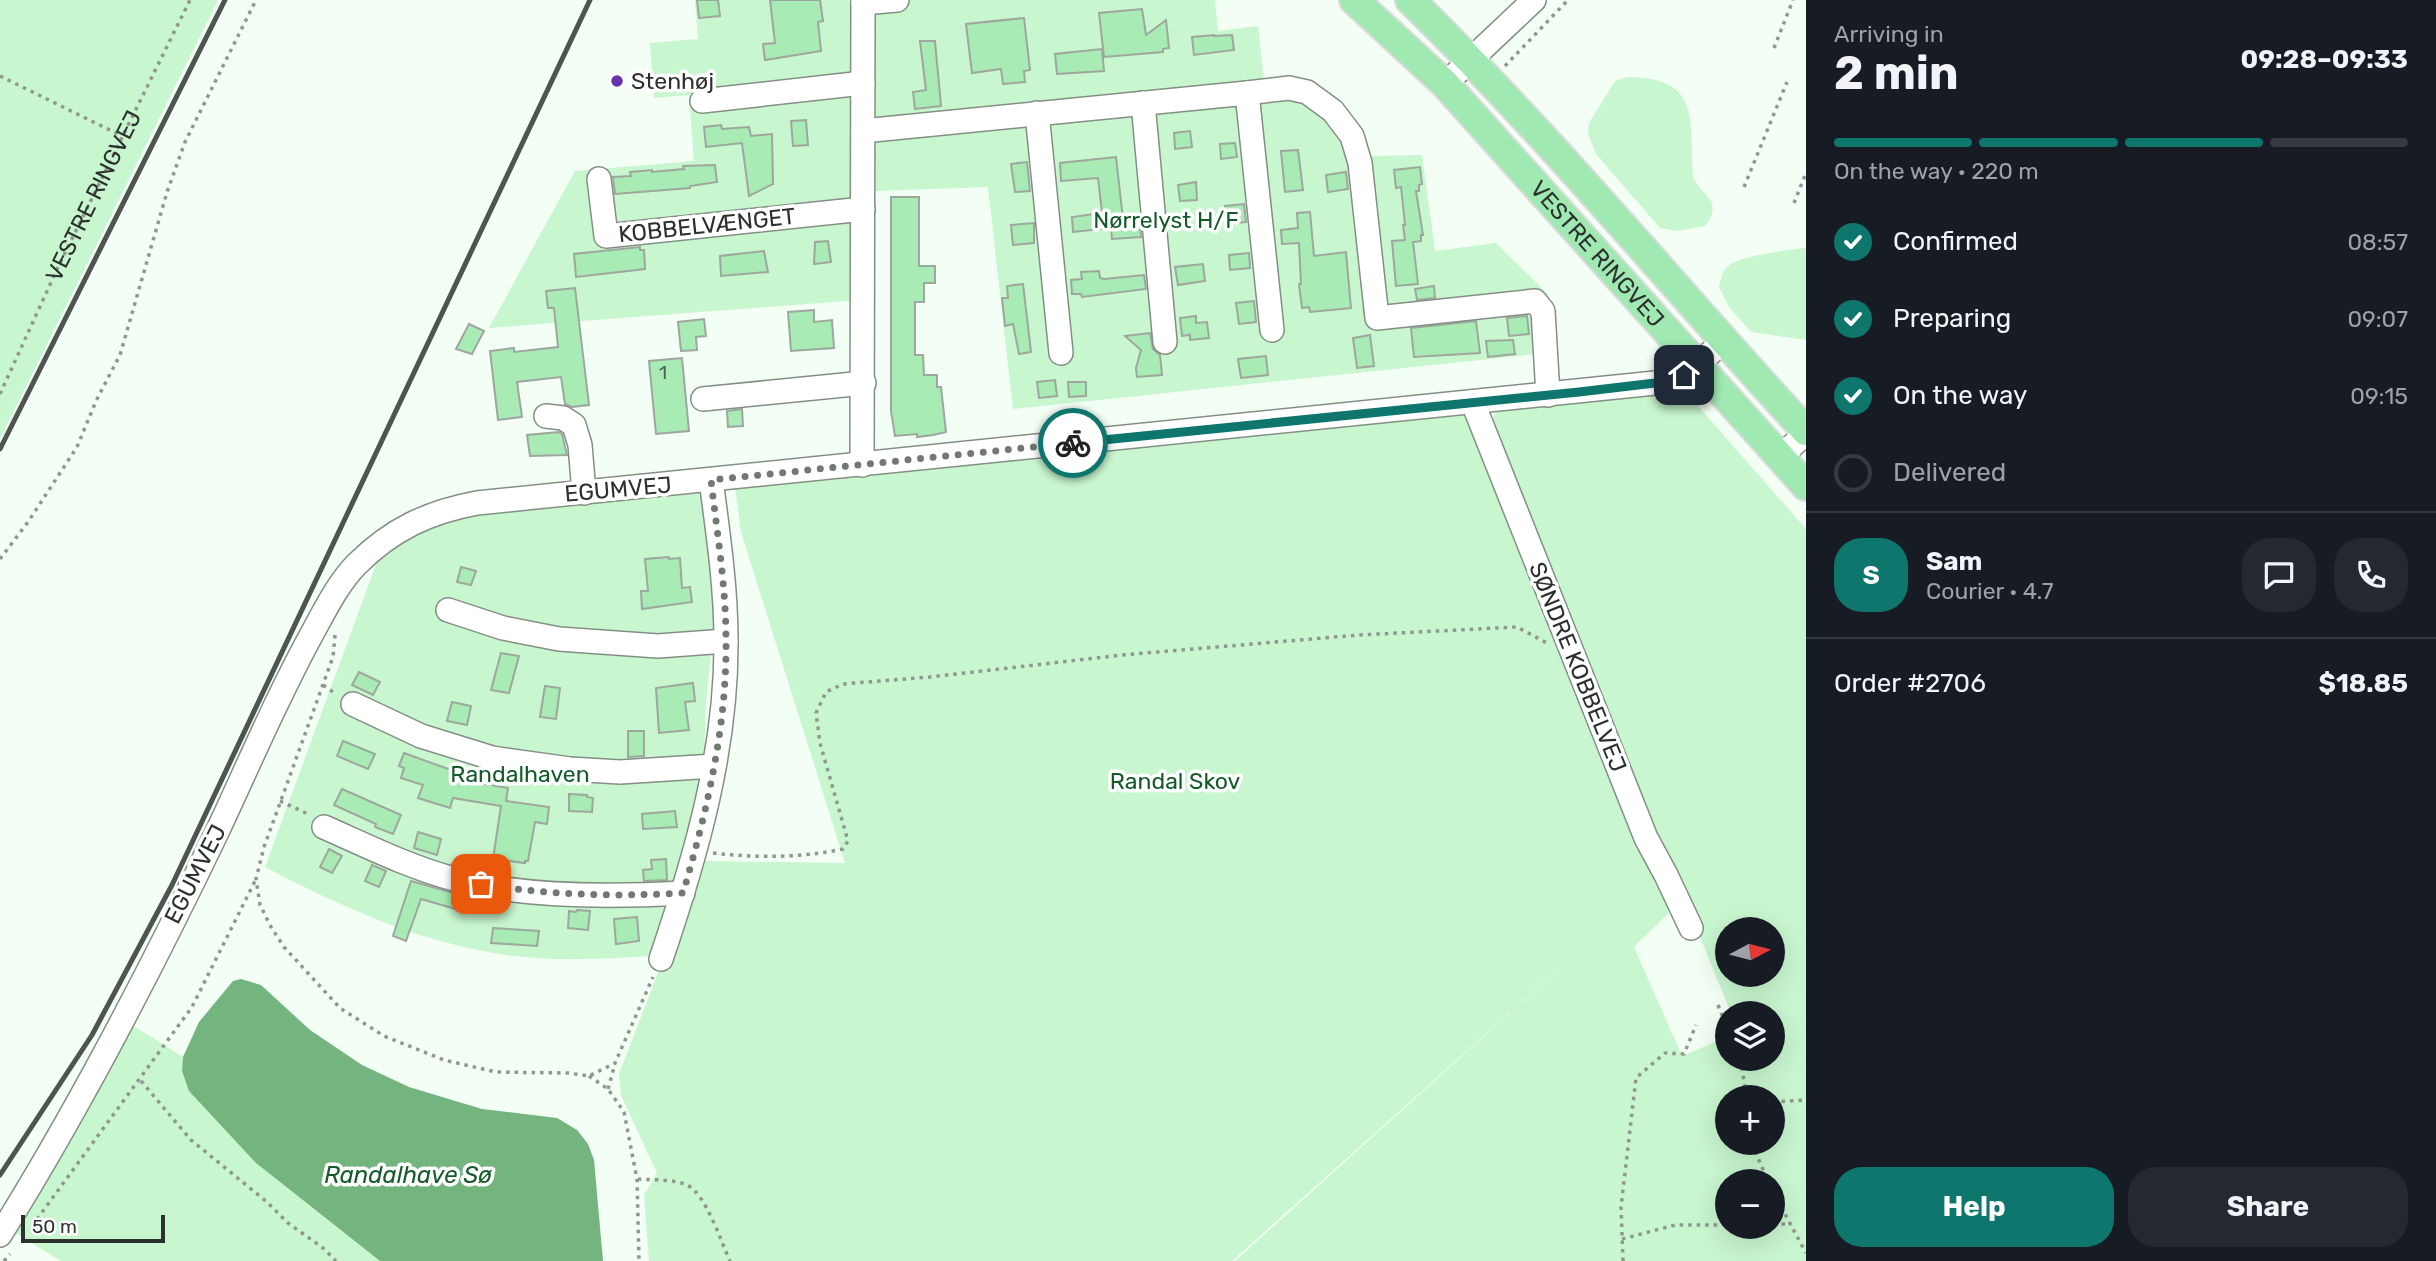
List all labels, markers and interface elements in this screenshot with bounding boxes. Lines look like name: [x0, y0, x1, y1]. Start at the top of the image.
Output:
text: Arriving in: [1834, 20, 1944, 48]
text: 09:28–09:33: [2241, 44, 2408, 75]
text: 2 min: [1834, 46, 1959, 101]
place label: Stenhøj: [631, 67, 714, 95]
marker: Stenhøj: [609, 73, 625, 89]
street label: VESTRE RINGVEJ: [39, 106, 147, 286]
text: On the way · 220 m: [1834, 157, 2039, 185]
street label: VESTRE RINGVEJ: [1524, 175, 1670, 333]
street label: KOBBELVÆNGET: [617, 202, 797, 248]
park label: Nørrelyst H/F: [1093, 206, 1239, 234]
icon: check: [1834, 223, 1872, 261]
text: Confirmed: [1893, 226, 2018, 257]
text: 08:57: [2347, 228, 2408, 256]
icon: check: [1834, 300, 1872, 338]
text: Preparing: [1893, 303, 2011, 334]
text: 09:07: [2347, 305, 2408, 333]
pin: [1654, 345, 1714, 405]
icon: home: [1665, 356, 1703, 394]
house number: 1: [659, 361, 667, 384]
icon: check: [1834, 377, 1872, 415]
text: On the way: [1893, 380, 2027, 411]
text: 09:15: [2350, 382, 2408, 410]
courier: [1038, 408, 1108, 478]
icon: bike: [1054, 424, 1092, 462]
text: Delivered: [1893, 457, 2006, 488]
street label: EGUMVEJ: [563, 470, 673, 508]
button: chat: [2242, 538, 2316, 612]
button: phone: [2334, 538, 2408, 612]
text: Sam: [1926, 546, 1982, 577]
street label: SØNDRE KOBBELVEJ: [1523, 558, 1633, 776]
text: S: [1862, 560, 1880, 591]
text: Courier · 4.7: [1926, 577, 2053, 605]
text: Order #2706: [1834, 668, 1986, 699]
text: $18.85: [2319, 668, 2408, 699]
park label: Randalhaven: [450, 760, 590, 788]
park label: Randal Skov: [1110, 767, 1240, 795]
street label: EGUMVEJ: [158, 820, 232, 928]
pin: [451, 854, 511, 914]
icon: bag: [462, 865, 500, 903]
north arrow: [1715, 917, 1785, 987]
map controls: [1715, 917, 1785, 1239]
button: layers: [1715, 1001, 1785, 1071]
button: +: [1715, 1085, 1785, 1155]
water label: Randalhave Sø: [324, 1161, 492, 1189]
button: Help: [1834, 1167, 2114, 1247]
button: Share: [2128, 1167, 2408, 1247]
button: −: [1715, 1169, 1785, 1239]
scale bar: [21, 1212, 164, 1244]
text: 50 m: [32, 1215, 77, 1238]

